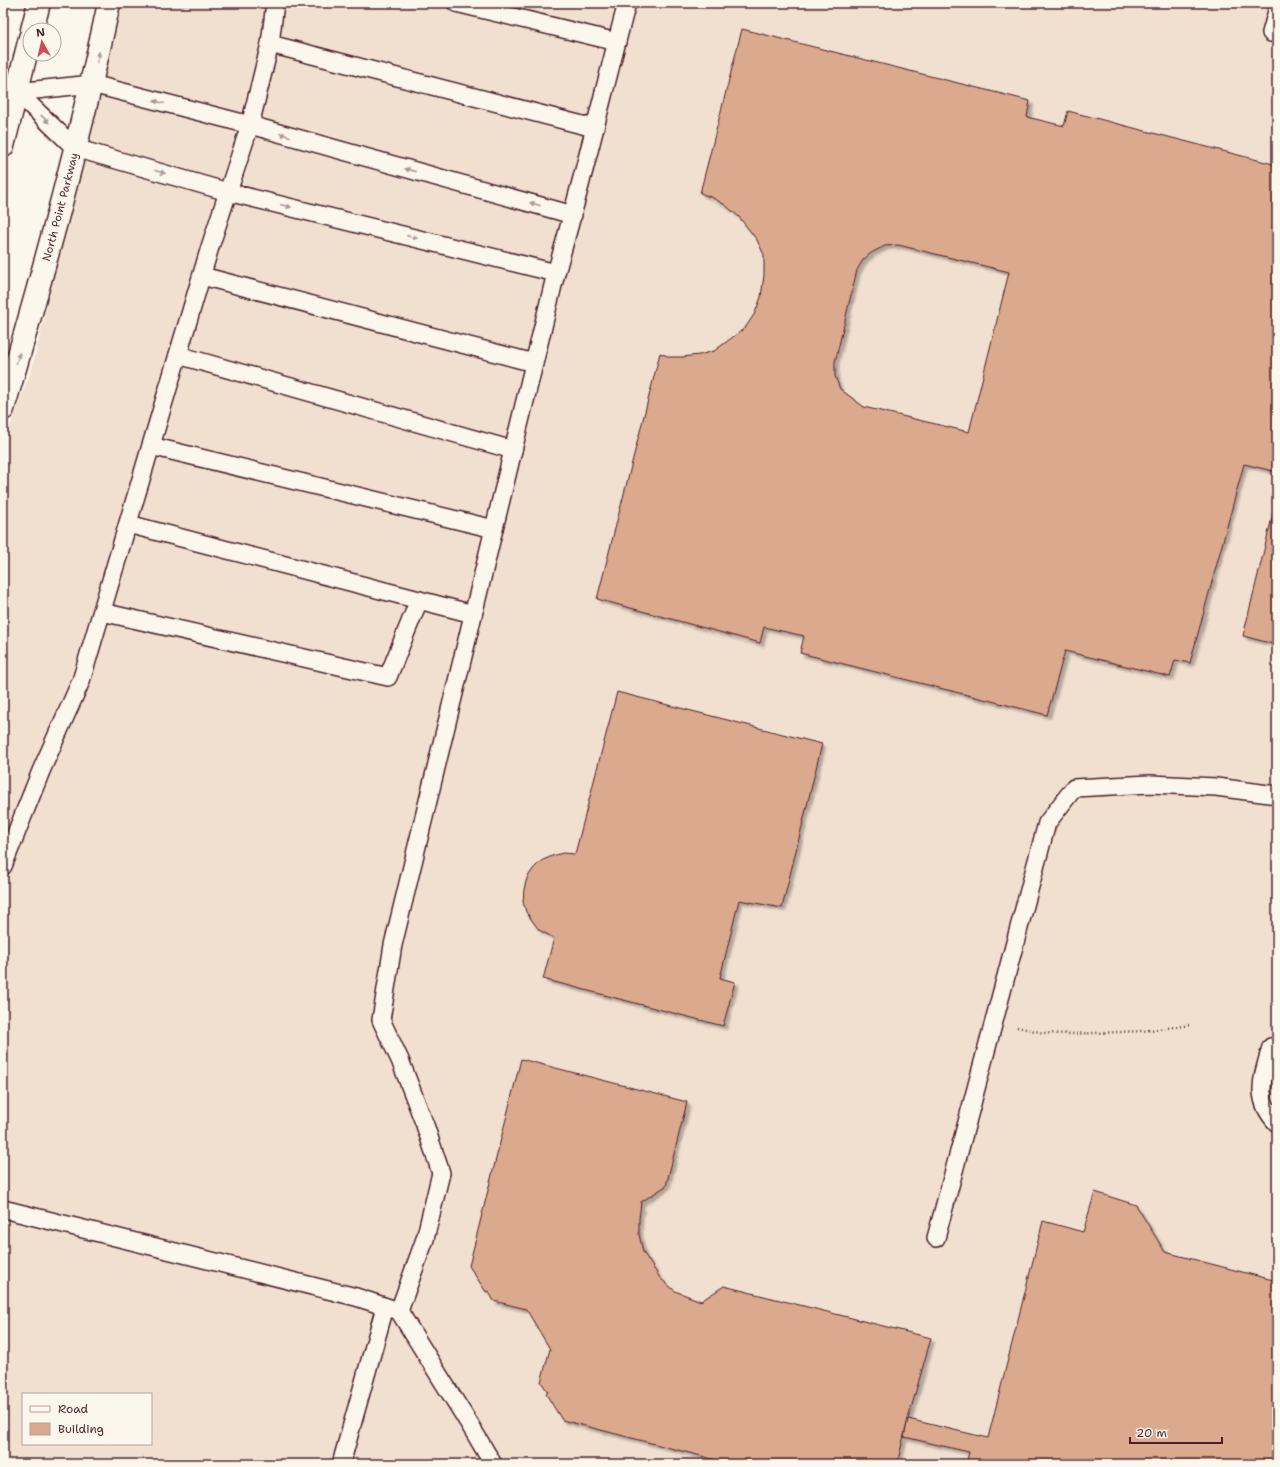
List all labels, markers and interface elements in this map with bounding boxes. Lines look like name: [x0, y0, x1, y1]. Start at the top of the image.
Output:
north arrow: [22, 22, 62, 62]
text: N: [35, 25, 46, 41]
one-way arrow: [95, 50, 101, 63]
one-way arrow: [153, 99, 165, 105]
one-way arrow: [40, 114, 50, 124]
one-way arrow: [279, 132, 291, 138]
street label: North Point Parkway: [39, 151, 82, 263]
one-way arrow: [404, 167, 416, 173]
one-way arrow: [155, 169, 167, 175]
one-way arrow: [529, 201, 542, 207]
one-way arrow: [280, 204, 292, 210]
one-way arrow: [406, 235, 418, 241]
one-way arrow: [15, 352, 21, 364]
legend: [22, 1393, 152, 1445]
text: Road: [58, 1401, 89, 1417]
scale bar: [1130, 1419, 1222, 1445]
text: Building: [58, 1421, 104, 1437]
text: 20 m: [1136, 1425, 1167, 1441]

